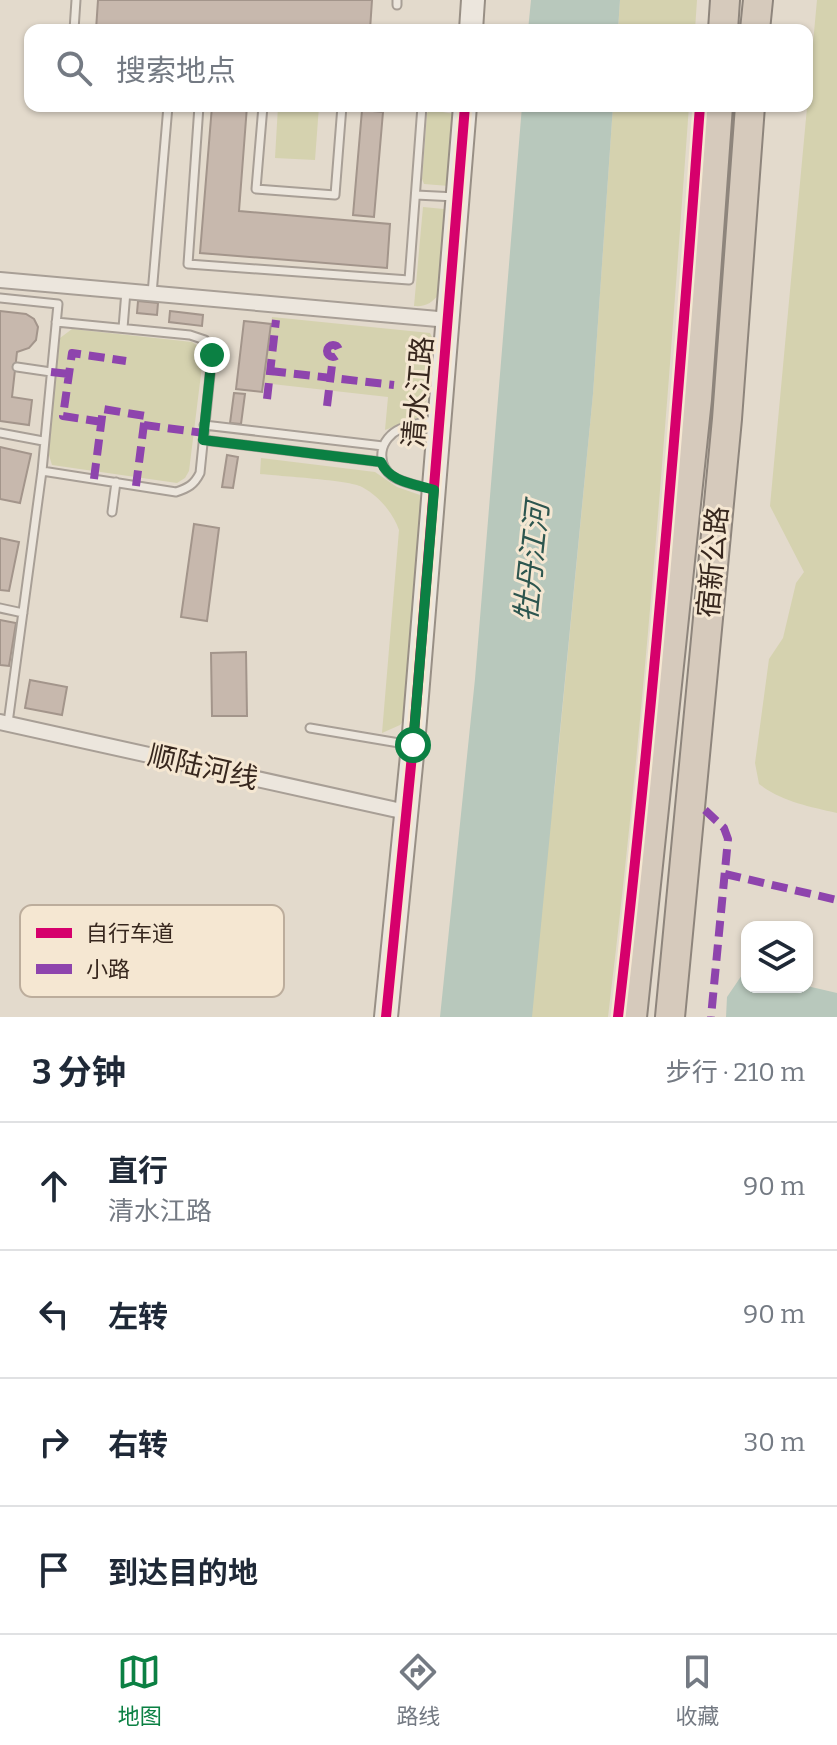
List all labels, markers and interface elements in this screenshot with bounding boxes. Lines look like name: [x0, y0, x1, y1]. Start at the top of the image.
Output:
search box: [24, 24, 813, 112]
icon: search: [52, 46, 96, 90]
text: 搜索地点: [116, 53, 236, 89]
street label: 清水江路: [397, 335, 439, 449]
route end: [194, 337, 230, 373]
water label: 牡丹江河: [508, 495, 557, 624]
street label: 宿新公路: [692, 505, 734, 619]
route start: [395, 727, 431, 763]
street label: 顺陆河线: [145, 738, 261, 796]
legend: [20, 905, 284, 997]
text: 自行车道: [86, 920, 174, 947]
map controls: [741, 921, 813, 993]
button: layers: [741, 921, 813, 993]
text: 小路: [86, 956, 130, 983]
text: 3 分钟: [32, 1052, 126, 1093]
text: 步行 · 210 m: [666, 1057, 805, 1088]
text: 直行: [108, 1153, 168, 1189]
icon: ahead: [32, 1164, 76, 1208]
text: 90 m: [743, 1171, 805, 1202]
text: 清水江路: [108, 1196, 212, 1227]
icon: left: [32, 1292, 76, 1336]
text: 左转: [108, 1299, 168, 1335]
text: 90 m: [743, 1299, 805, 1330]
icon: right: [32, 1420, 76, 1464]
text: 右转: [108, 1427, 168, 1463]
text: 30 m: [744, 1427, 805, 1458]
icon: arrive: [32, 1548, 76, 1592]
text: 到达目的地: [108, 1555, 258, 1591]
tab: 地图: [117, 1650, 162, 1730]
tab: 路线: [396, 1650, 441, 1730]
tab: 收藏: [675, 1650, 720, 1730]

